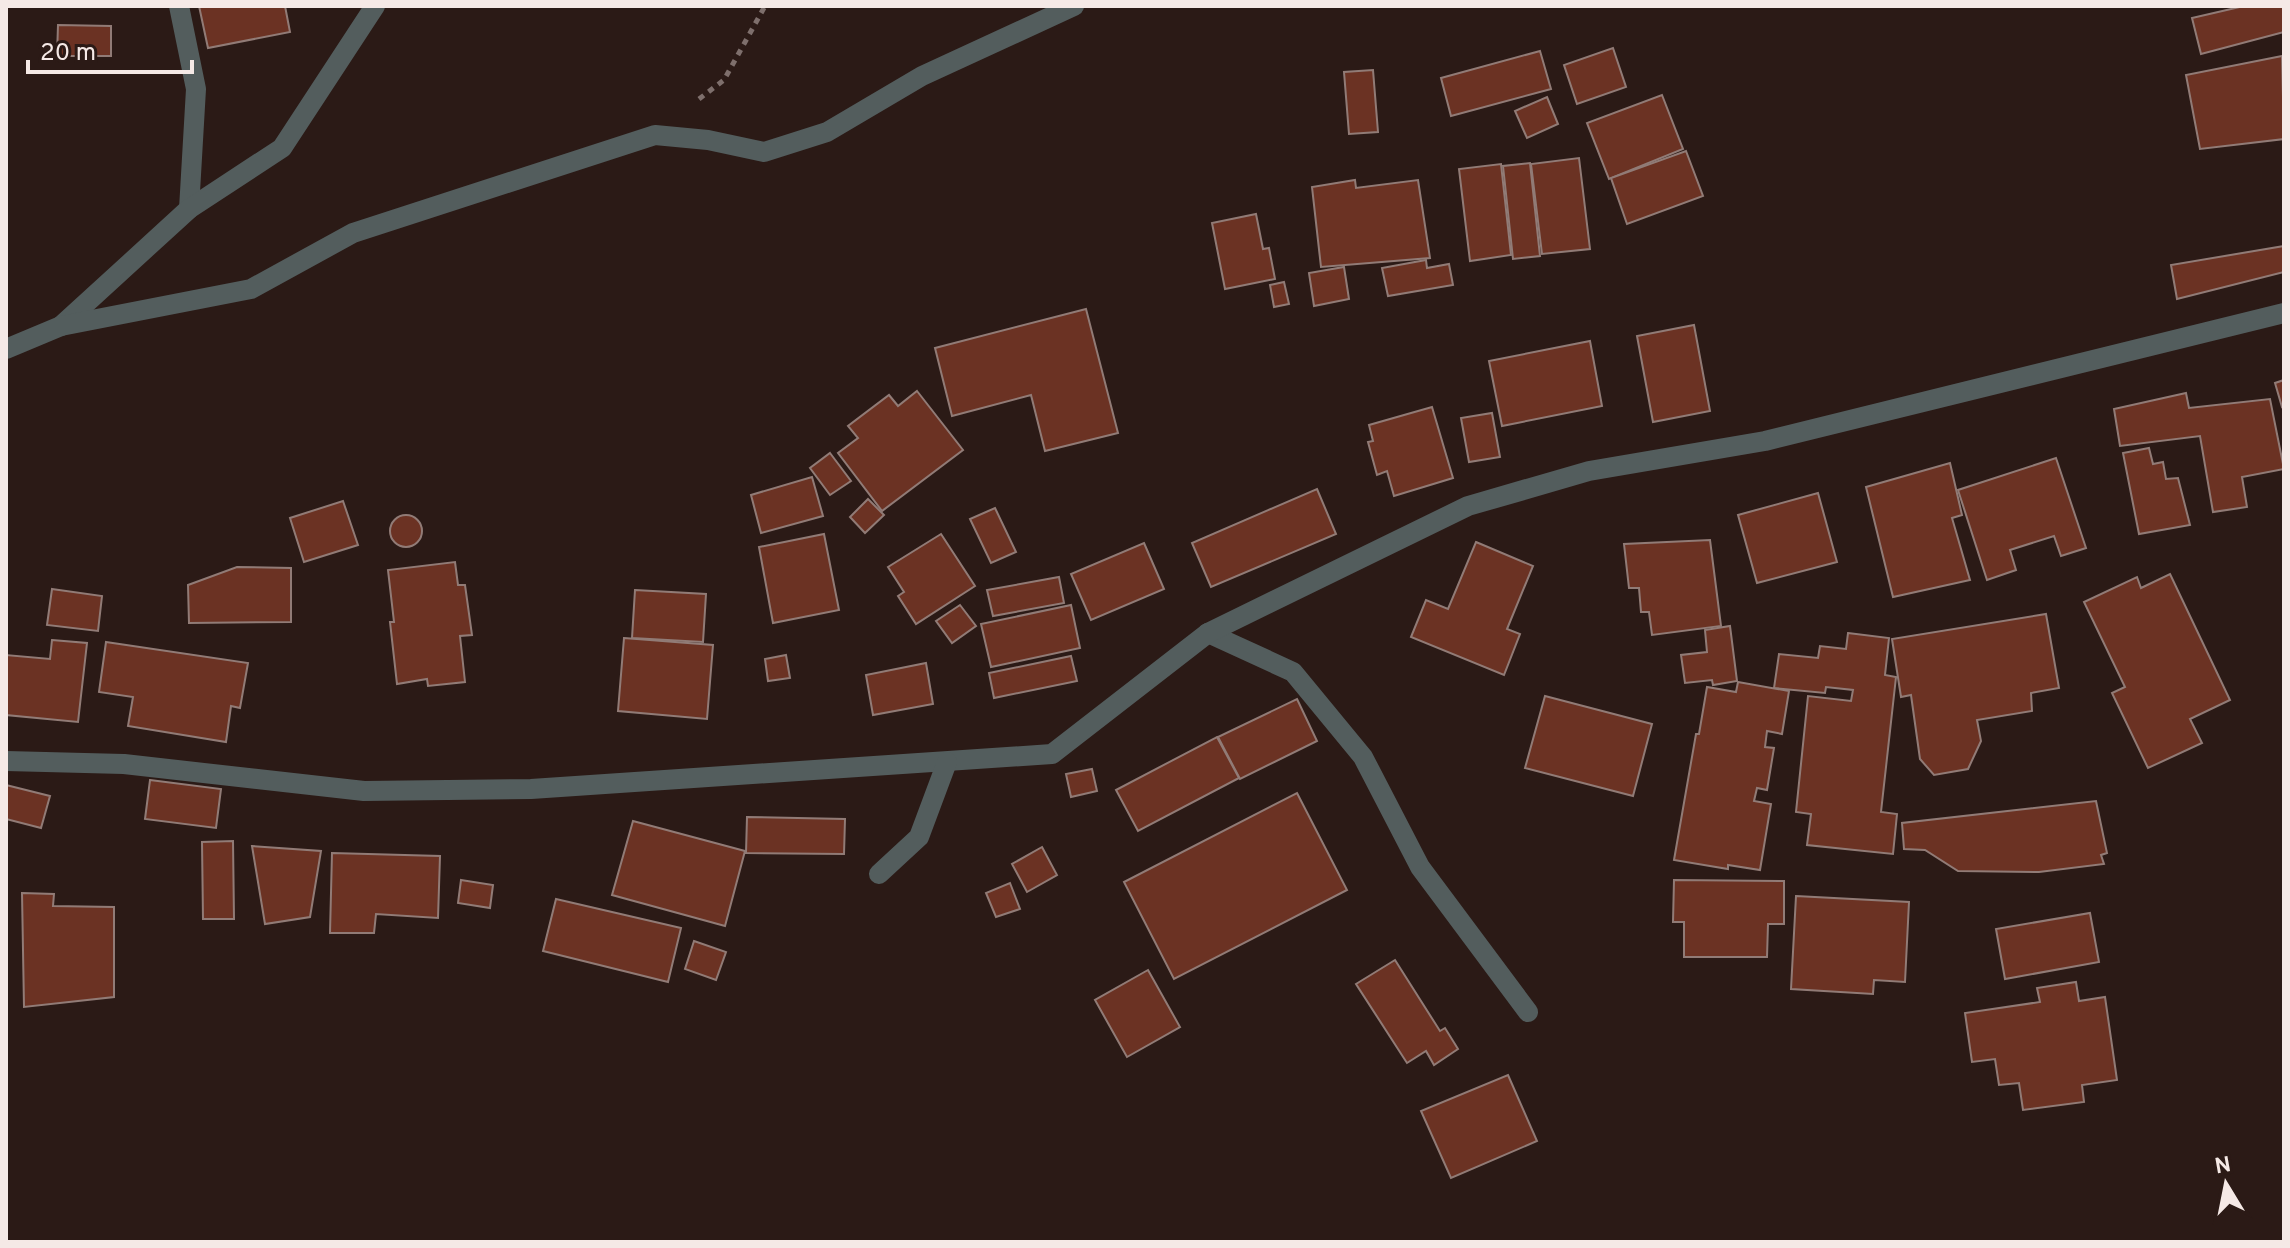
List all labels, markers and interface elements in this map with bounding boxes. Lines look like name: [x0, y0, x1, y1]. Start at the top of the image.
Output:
scale bar: [28, 24, 192, 74]
text: 20 m: [40, 39, 96, 69]
north arrow: [2186, 1144, 2266, 1224]
text: N: [2213, 1152, 2233, 1181]

